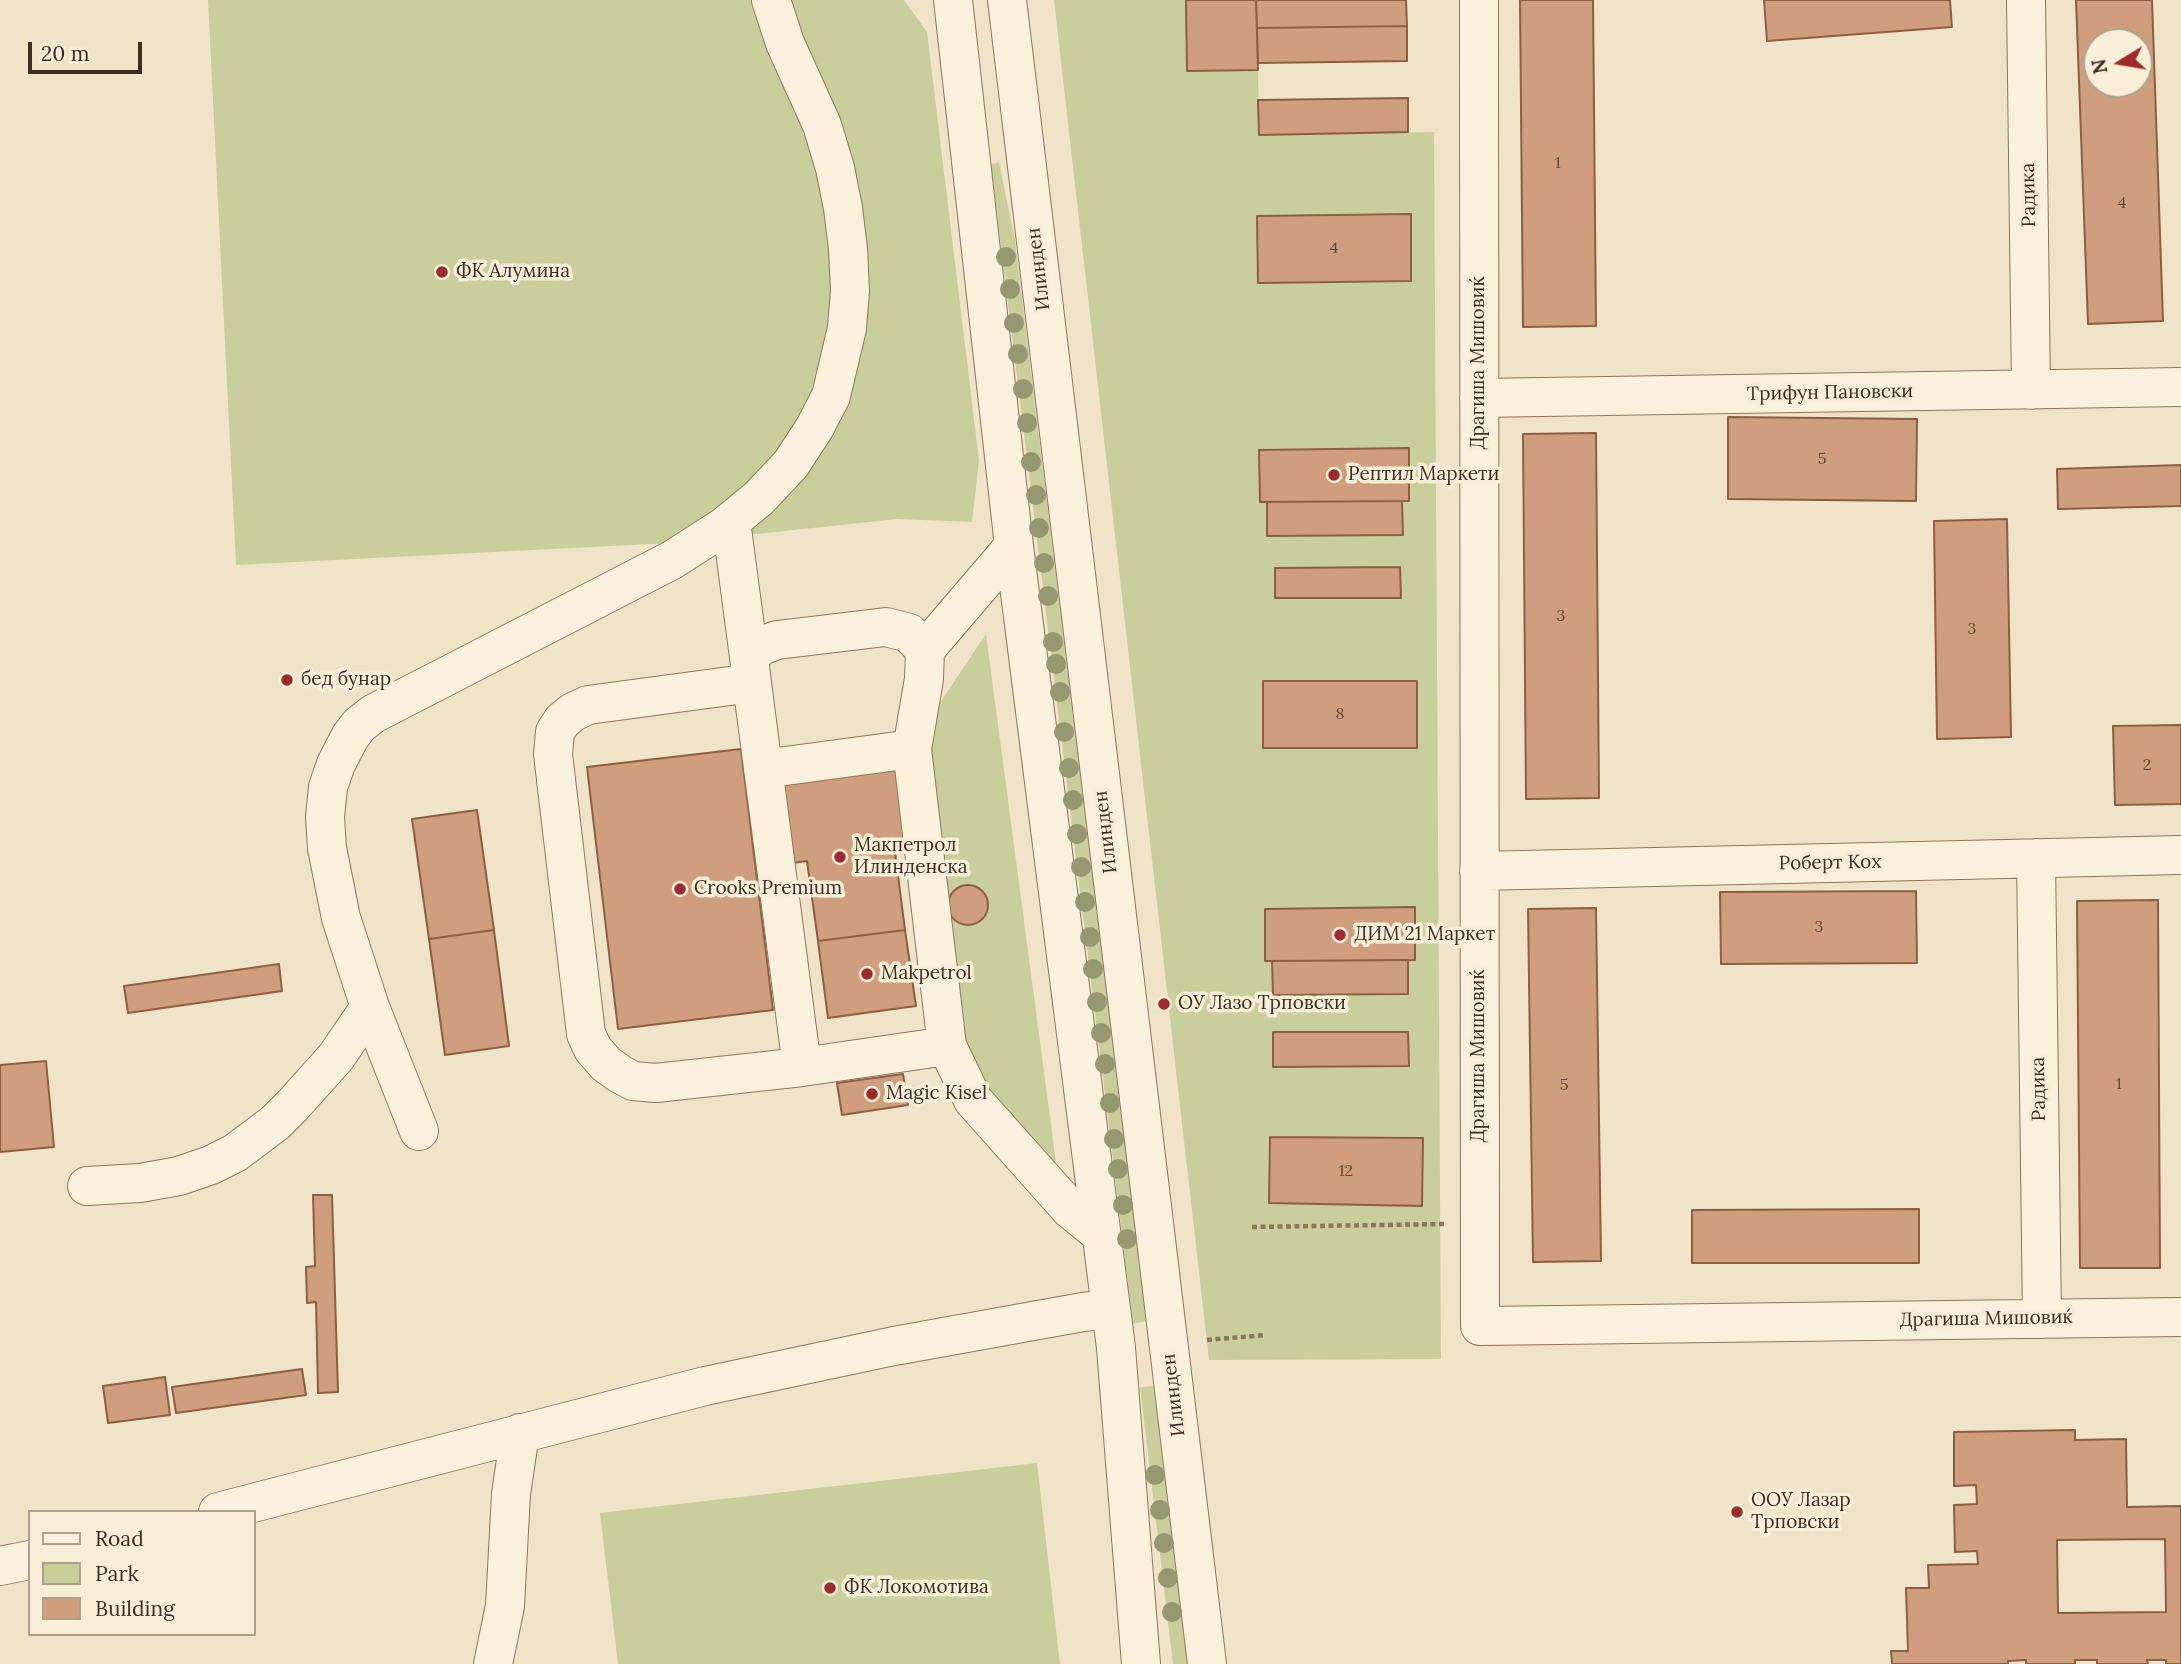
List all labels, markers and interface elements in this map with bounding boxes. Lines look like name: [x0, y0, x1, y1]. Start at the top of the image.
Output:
scale bar: [32, 28, 145, 72]
north arrow: [2083, 28, 2153, 98]
text: 20 m: [41, 40, 90, 67]
text: N: [2086, 57, 2113, 76]
house number: 1: [1555, 153, 1561, 173]
street label: Радика: [2017, 163, 2041, 227]
house number: 4: [2118, 193, 2126, 213]
street label: Илинден: [1023, 226, 1055, 312]
house number: 4: [1330, 238, 1338, 258]
place label: ФК Алумина: [456, 261, 570, 283]
marker: ФК Алумина: [434, 264, 450, 280]
street label: Драгиша Мишовиќ: [1468, 276, 1490, 450]
street label: Трифун Пановски: [1747, 380, 1913, 406]
house number: 5: [1818, 449, 1826, 469]
place label: Рептил Маркети: [1348, 464, 1499, 486]
marker: Рептил Маркети: [1326, 467, 1342, 483]
house number: 3: [1557, 606, 1565, 626]
house number: 3: [1968, 619, 1976, 639]
place label: бед бунар: [301, 669, 391, 691]
marker: бед бунар: [279, 672, 295, 688]
house number: 8: [1336, 704, 1344, 724]
house number: 2: [2143, 755, 2151, 775]
street label: Илинден: [1090, 789, 1122, 875]
place label: Макпетрол Илинденска: [854, 835, 967, 879]
marker: Макпетрол Илинденска: [832, 849, 848, 865]
street label: Роберт Кох: [1778, 851, 1882, 875]
place label: Crooks Premium: [694, 878, 842, 900]
marker: Crooks Premium: [672, 881, 688, 897]
house number: 3: [1815, 917, 1823, 937]
place label: ДИМ 21 Маркет: [1354, 924, 1495, 946]
marker: ДИМ 21 Маркет: [1332, 927, 1348, 943]
place label: Makpetrol: [881, 963, 972, 985]
marker: Makpetrol: [859, 966, 875, 982]
street label: Драгиша Мишовиќ: [1468, 969, 1490, 1143]
place label: ОУ Лазо Трповски: [1178, 993, 1346, 1015]
marker: ОУ Лазо Трповски: [1156, 996, 1172, 1012]
street label: Радика: [2027, 1057, 2051, 1121]
house number: 1: [2116, 1074, 2122, 1094]
house number: 5: [1560, 1075, 1568, 1095]
place label: Magic Kisel: [886, 1083, 987, 1105]
marker: Magic Kisel: [864, 1086, 880, 1102]
house number: 12: [1339, 1161, 1353, 1181]
street label: Драгиша Мишовиќ: [1899, 1306, 2073, 1332]
street label: Илинден: [1158, 1352, 1190, 1438]
place label: ООУ Лазар Трповски: [1751, 1490, 1851, 1534]
marker: ООУ Лазар Трповски: [1729, 1504, 1745, 1520]
legend: [28, 1510, 256, 1636]
text: Road: [95, 1525, 144, 1552]
text: Park: [95, 1560, 139, 1587]
place label: ФК Локомотива: [844, 1577, 989, 1599]
marker: ФК Локомотива: [822, 1580, 838, 1596]
text: Building: [95, 1595, 175, 1622]

